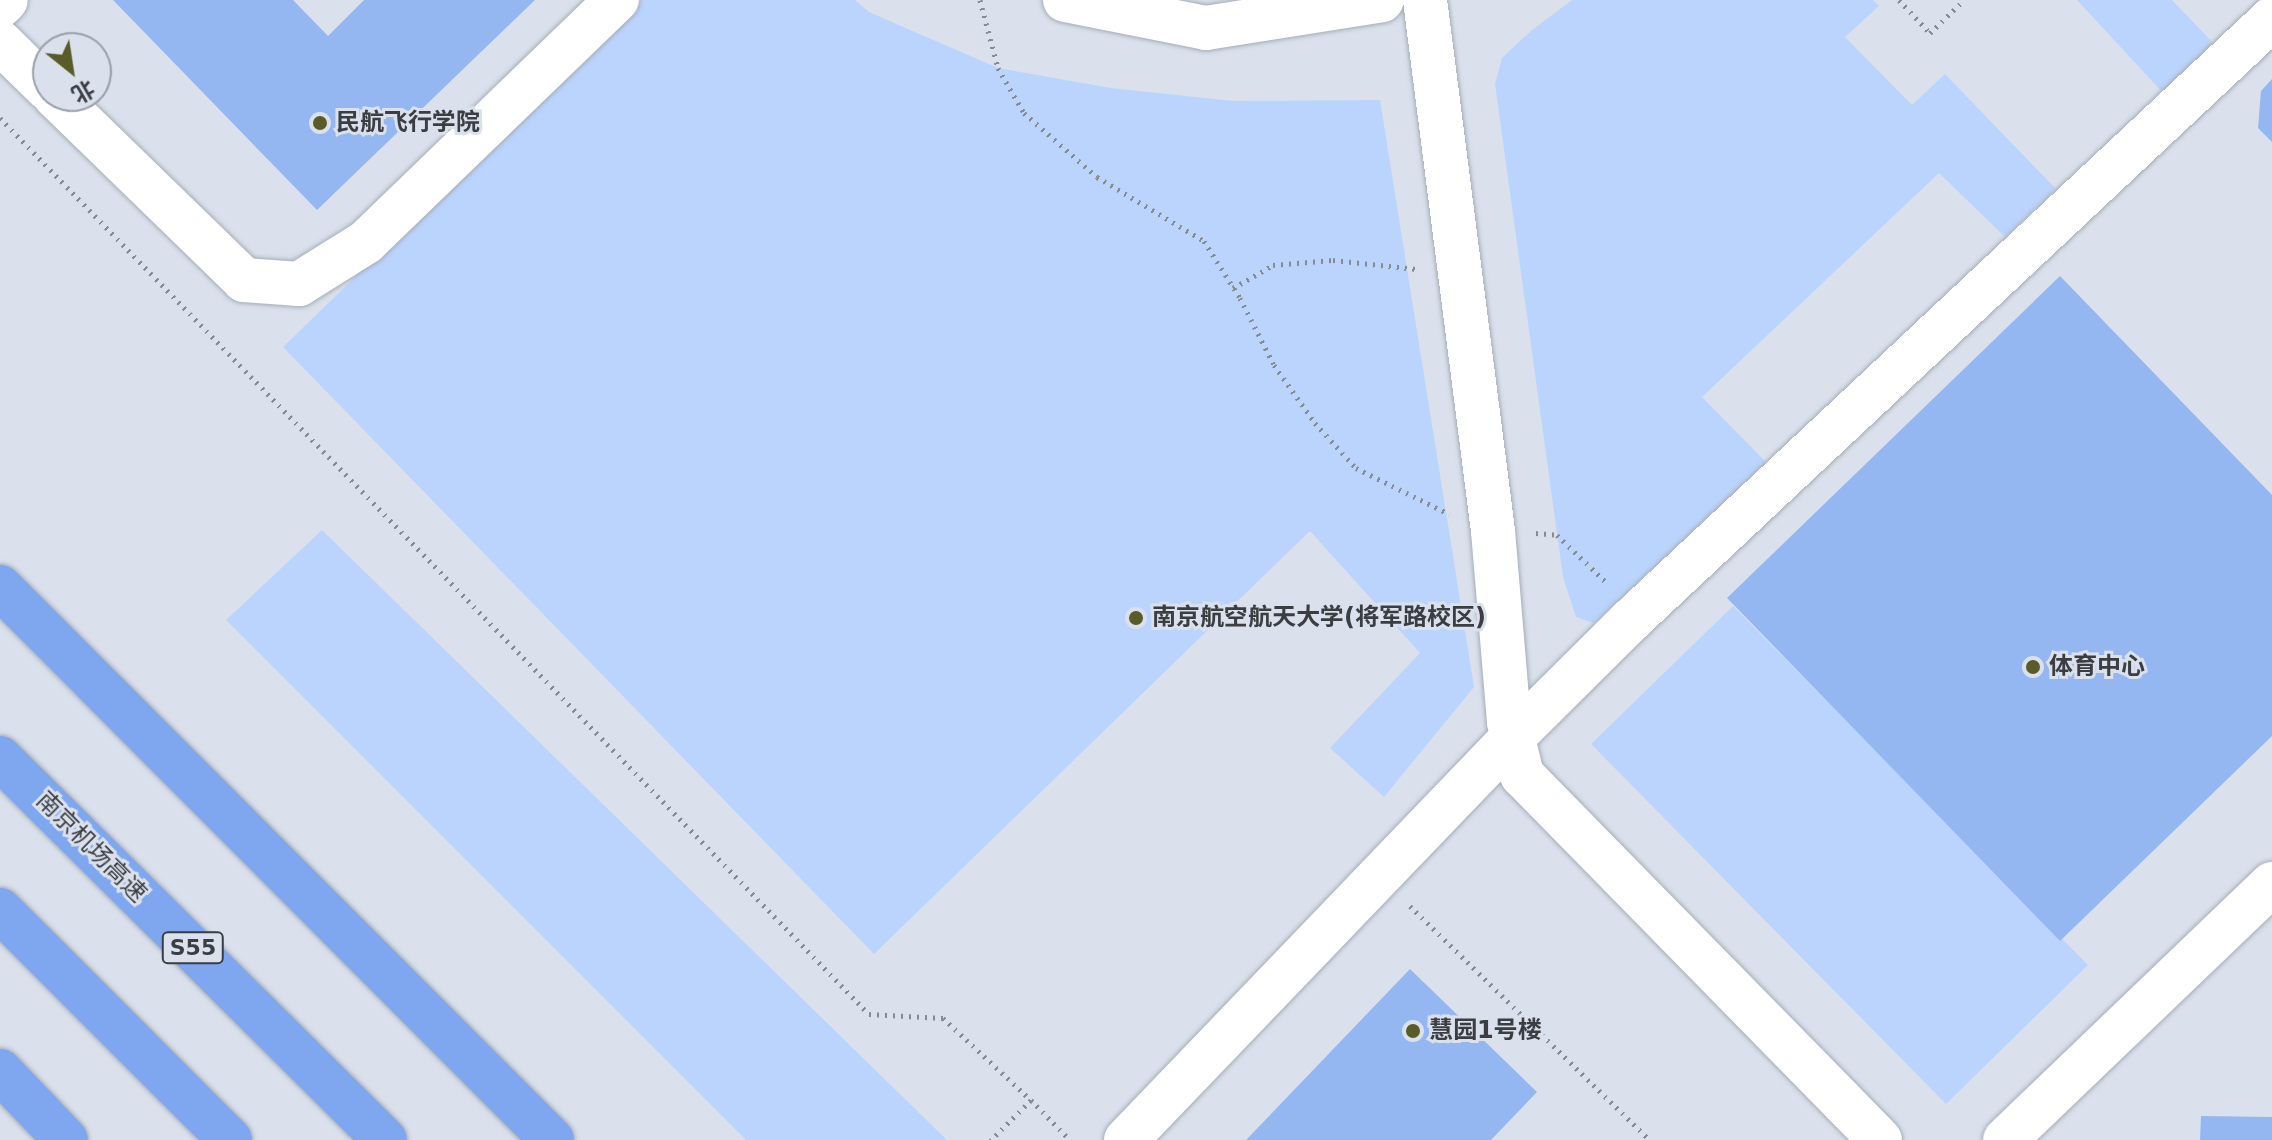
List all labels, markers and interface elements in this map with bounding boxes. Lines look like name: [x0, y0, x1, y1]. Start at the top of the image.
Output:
north arrow: [32, 32, 112, 112]
text: 北: [67, 75, 99, 108]
place label: 民航飞行学院: [336, 109, 480, 137]
marker: 民航飞行学院: [311, 114, 329, 132]
place label: 南京航空航天大学(将军路校区): [1152, 604, 1486, 632]
marker: 南京航空航天大学(将军路校区): [1127, 609, 1145, 627]
place label: 体育中心: [2049, 653, 2145, 681]
marker: 体育中心: [2024, 658, 2042, 676]
street label: 南京机场高速: [30, 786, 152, 908]
road number: S55: [161, 930, 225, 966]
place label: 慧园1号楼: [1429, 1017, 1542, 1045]
marker: 慧园1号楼: [1404, 1022, 1422, 1040]

